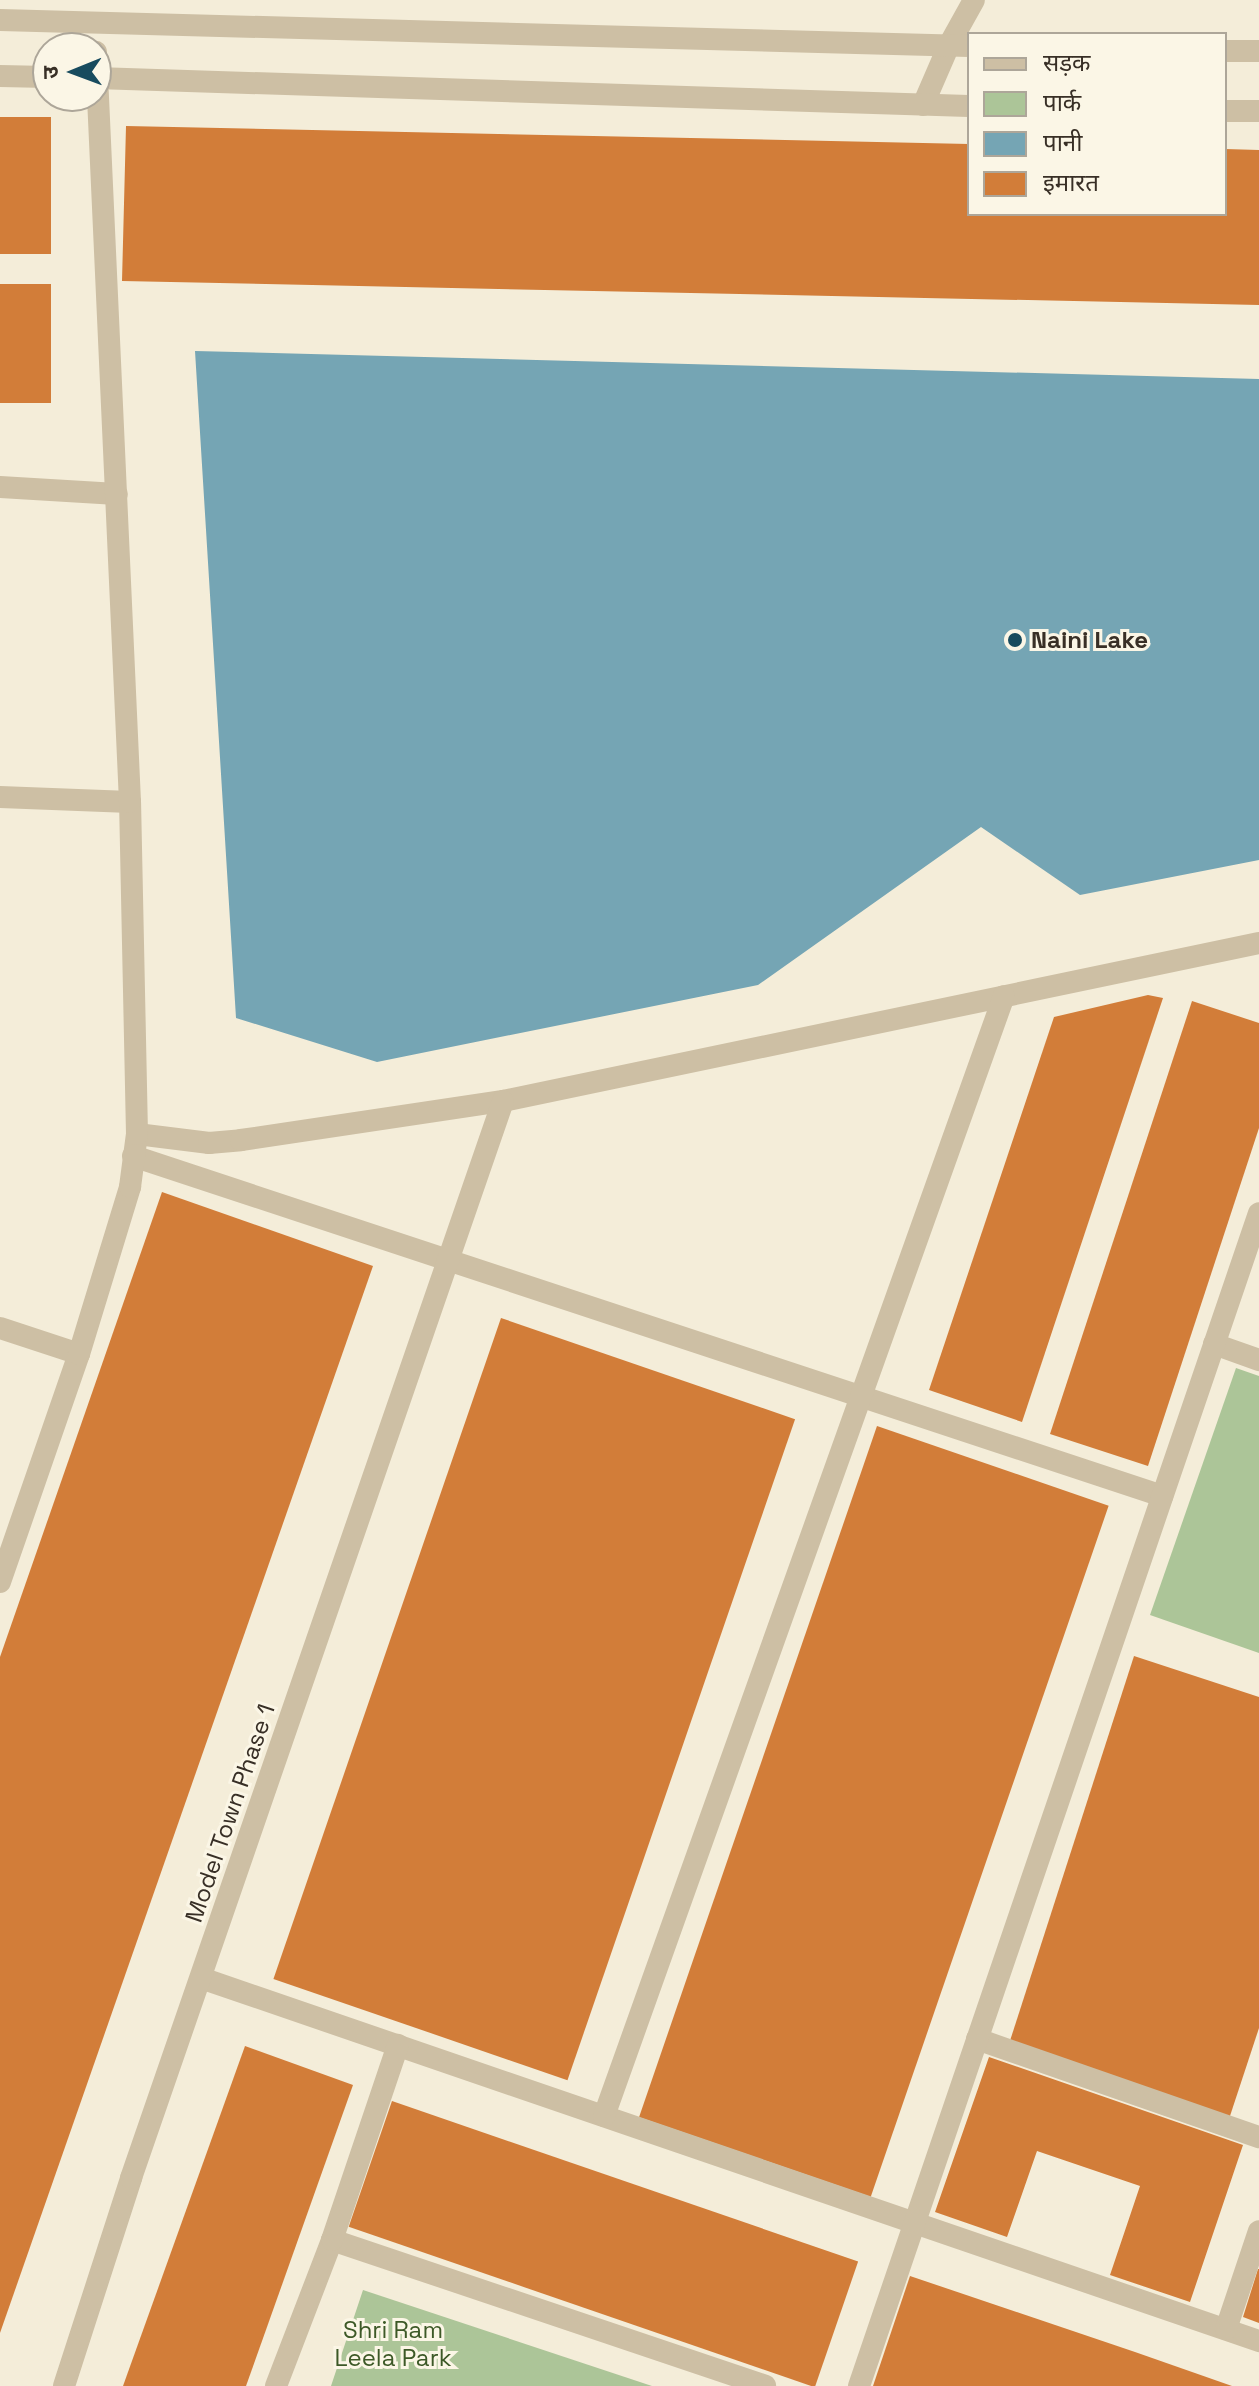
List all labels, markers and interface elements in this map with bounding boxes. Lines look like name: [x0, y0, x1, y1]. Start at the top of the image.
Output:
north arrow: [32, 32, 112, 112]
legend: [967, 32, 1227, 216]
text: सड़क: [1043, 47, 1091, 78]
text: उ: [36, 66, 64, 79]
text: पार्क: [1043, 87, 1081, 118]
text: पानी: [1043, 127, 1082, 158]
text: इमारत: [1043, 167, 1099, 198]
place label: Naini Lake: [1031, 626, 1148, 654]
marker: Naini Lake: [1006, 631, 1024, 649]
street label: Model Town Phase 1: [179, 1700, 281, 1926]
park label: Shri Ram Leela Park: [334, 2316, 452, 2372]

